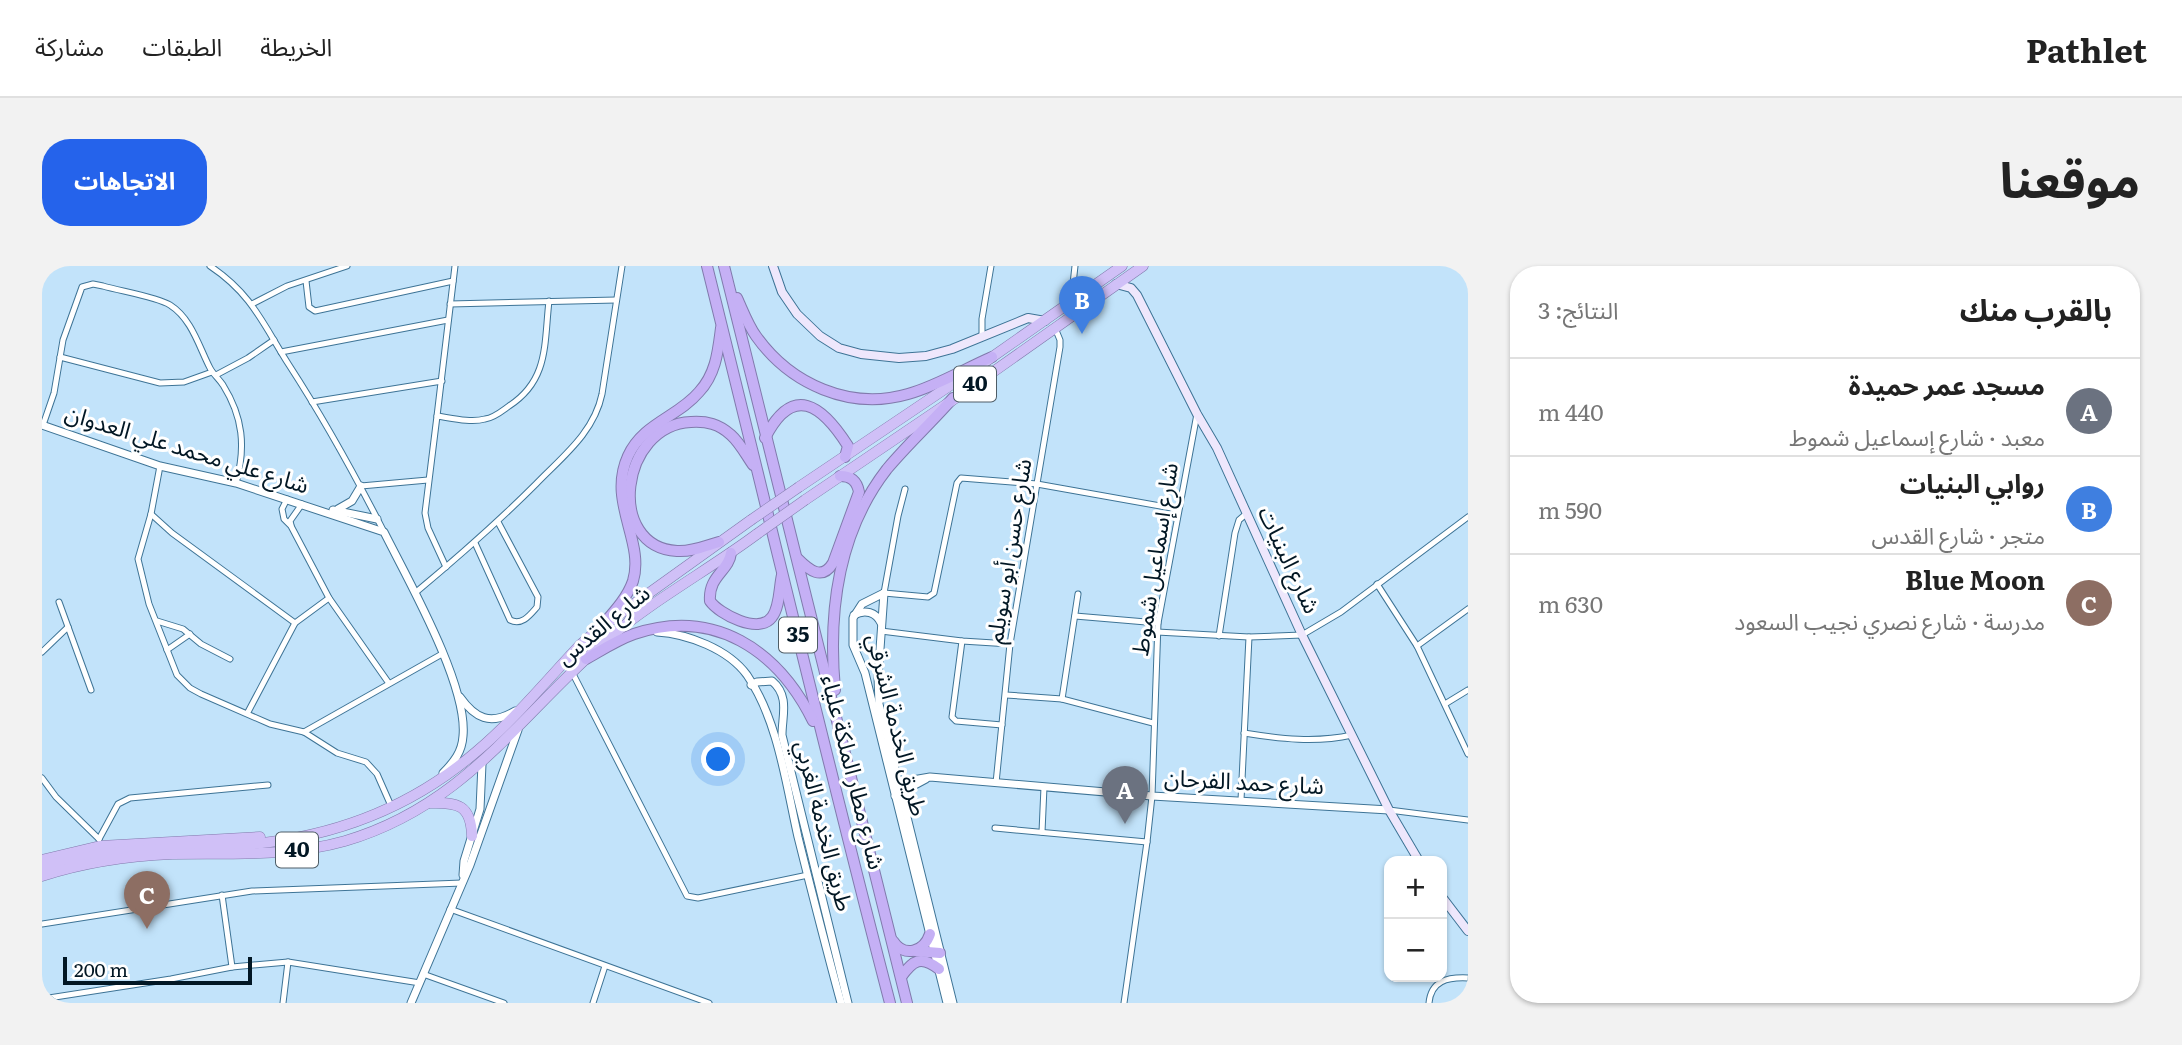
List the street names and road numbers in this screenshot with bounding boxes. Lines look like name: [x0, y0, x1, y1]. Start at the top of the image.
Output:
road number: 40: [954, 366, 996, 402]
street label: شارع علي محمد علي العدوان: [61, 394, 314, 503]
street label: شارع حسن أبو سويلم: [976, 456, 1040, 646]
street label: شارع إسماعيل شموط: [1121, 460, 1187, 658]
street label: شارع البنيات: [1249, 500, 1330, 619]
street label: شارع القدس: [547, 575, 657, 674]
road number: 35: [779, 618, 817, 652]
street label: طريق الخدمة الشرقي: [858, 630, 938, 820]
street label: شارع مطار الملكة علياء: [812, 670, 896, 873]
street label: طريق الخدمة الغربي: [786, 736, 864, 915]
street label: شارع حمد الفرحان: [1163, 759, 1325, 803]
road number: 40: [276, 832, 318, 868]

